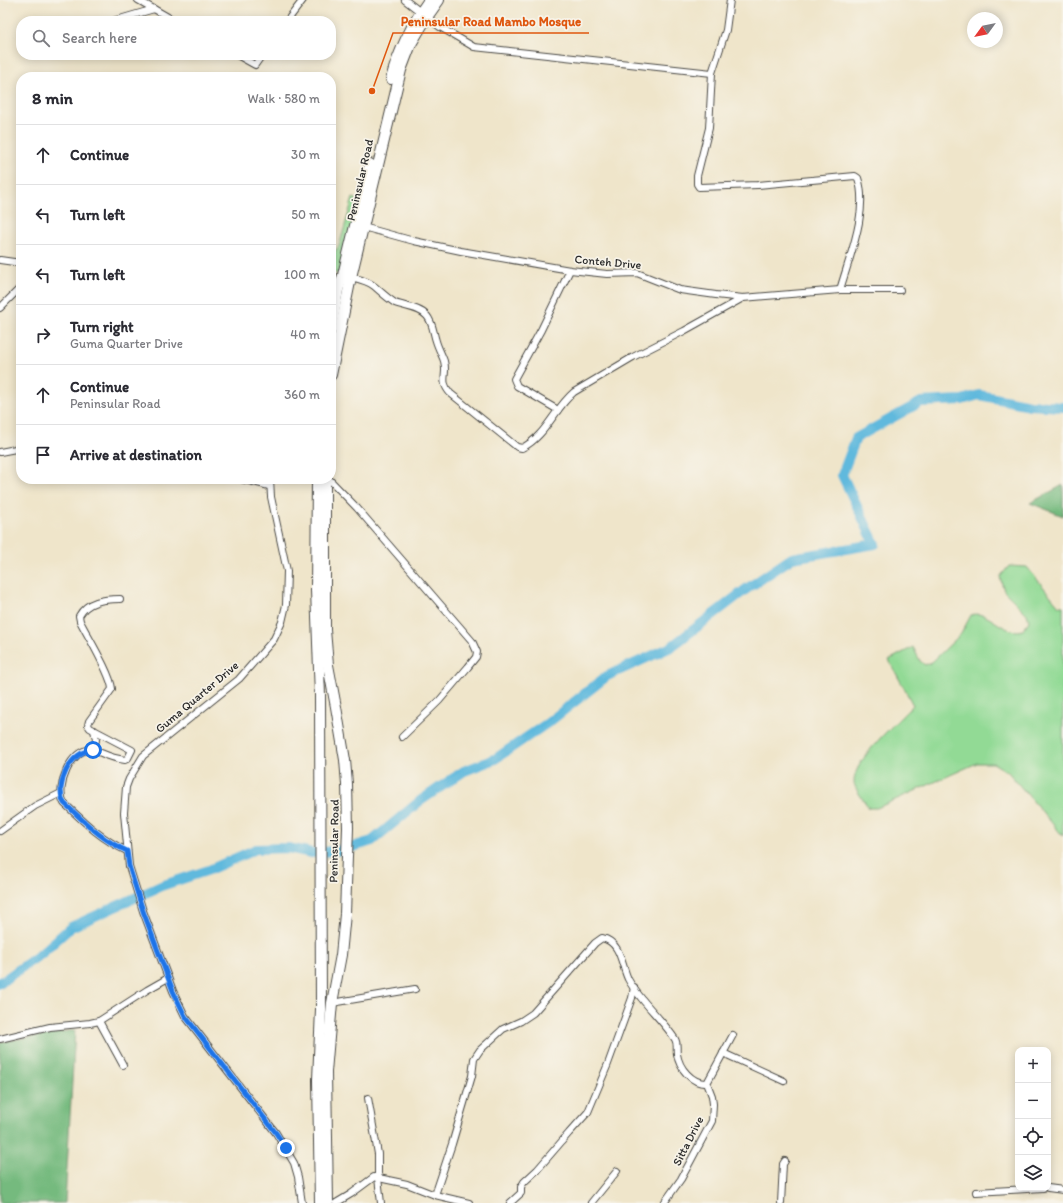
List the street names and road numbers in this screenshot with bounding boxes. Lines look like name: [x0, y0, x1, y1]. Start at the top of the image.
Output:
street label: Peninsular Road: [344, 137, 376, 222]
street label: Conteh Drive: [574, 252, 642, 272]
street label: Guma Quarter Drive: [153, 658, 242, 736]
street label: Peninsular Road: [326, 799, 342, 883]
street label: Sitta Drive: [670, 1114, 707, 1168]

